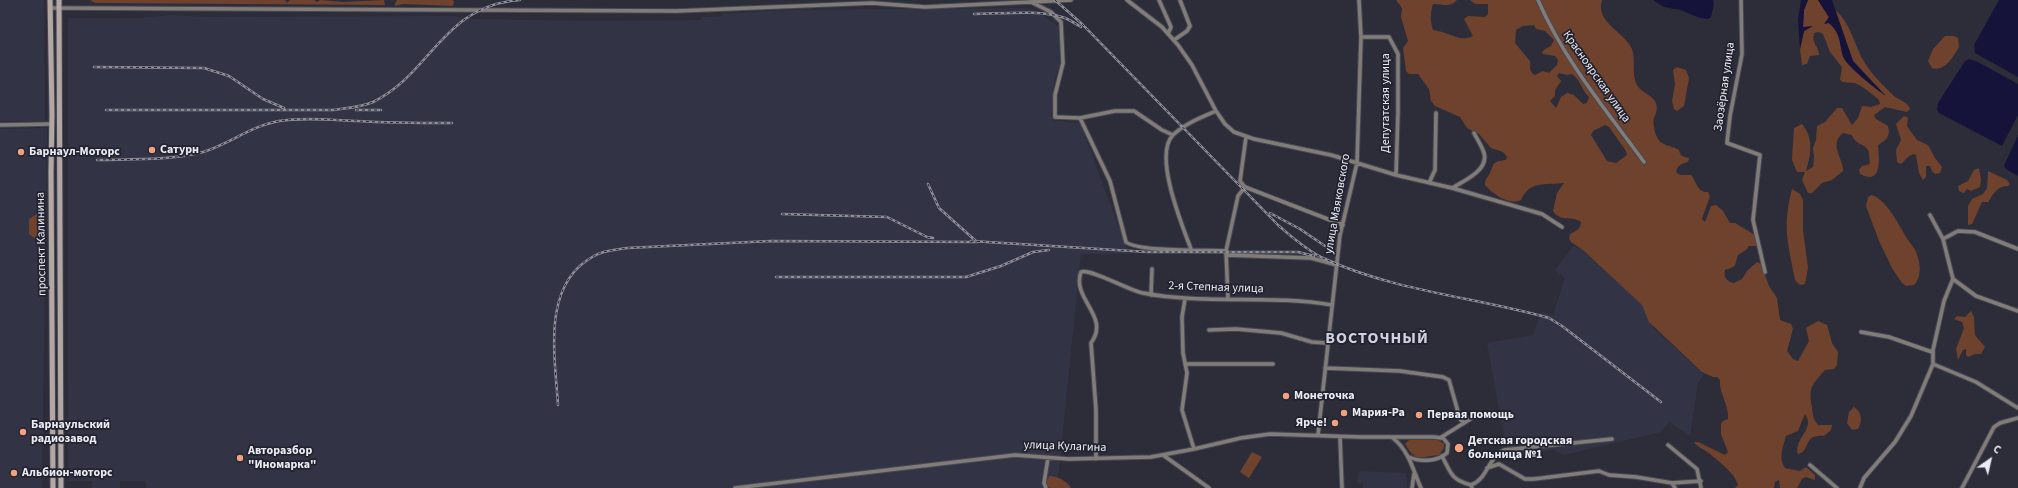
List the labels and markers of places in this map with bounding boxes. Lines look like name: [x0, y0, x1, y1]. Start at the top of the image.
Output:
place label: Сатурн: [160, 143, 199, 157]
place label: Барнаул-Моторс: [29, 145, 120, 159]
marker: Сатурн: [147, 145, 157, 155]
marker: Барнаул-Моторс: [16, 147, 26, 157]
place label: Монеточка: [1294, 389, 1355, 403]
marker: Монеточка: [1281, 391, 1291, 401]
place label: Мария-Ра: [1352, 406, 1405, 420]
marker: Мария-Ра: [1339, 408, 1349, 418]
place label: Первая помощь: [1427, 408, 1514, 422]
marker: Первая помощь: [1414, 410, 1424, 420]
place label: Ярче!: [1296, 416, 1327, 430]
place label: Барнаульский радиозавод: [31, 418, 110, 446]
marker: Ярче!: [1330, 418, 1340, 428]
marker: Барнаульский радиозавод: [18, 427, 28, 437]
place label: Детская городская больница №1: [1468, 434, 1572, 462]
marker: Детская городская больница №1: [1453, 442, 1465, 454]
place label: Авторазбор "Иномарка": [248, 444, 317, 472]
marker: Авторазбор "Иномарка": [235, 453, 245, 463]
place label: Альбион-моторс: [22, 466, 113, 480]
marker: Альбион-моторс: [9, 468, 19, 478]

